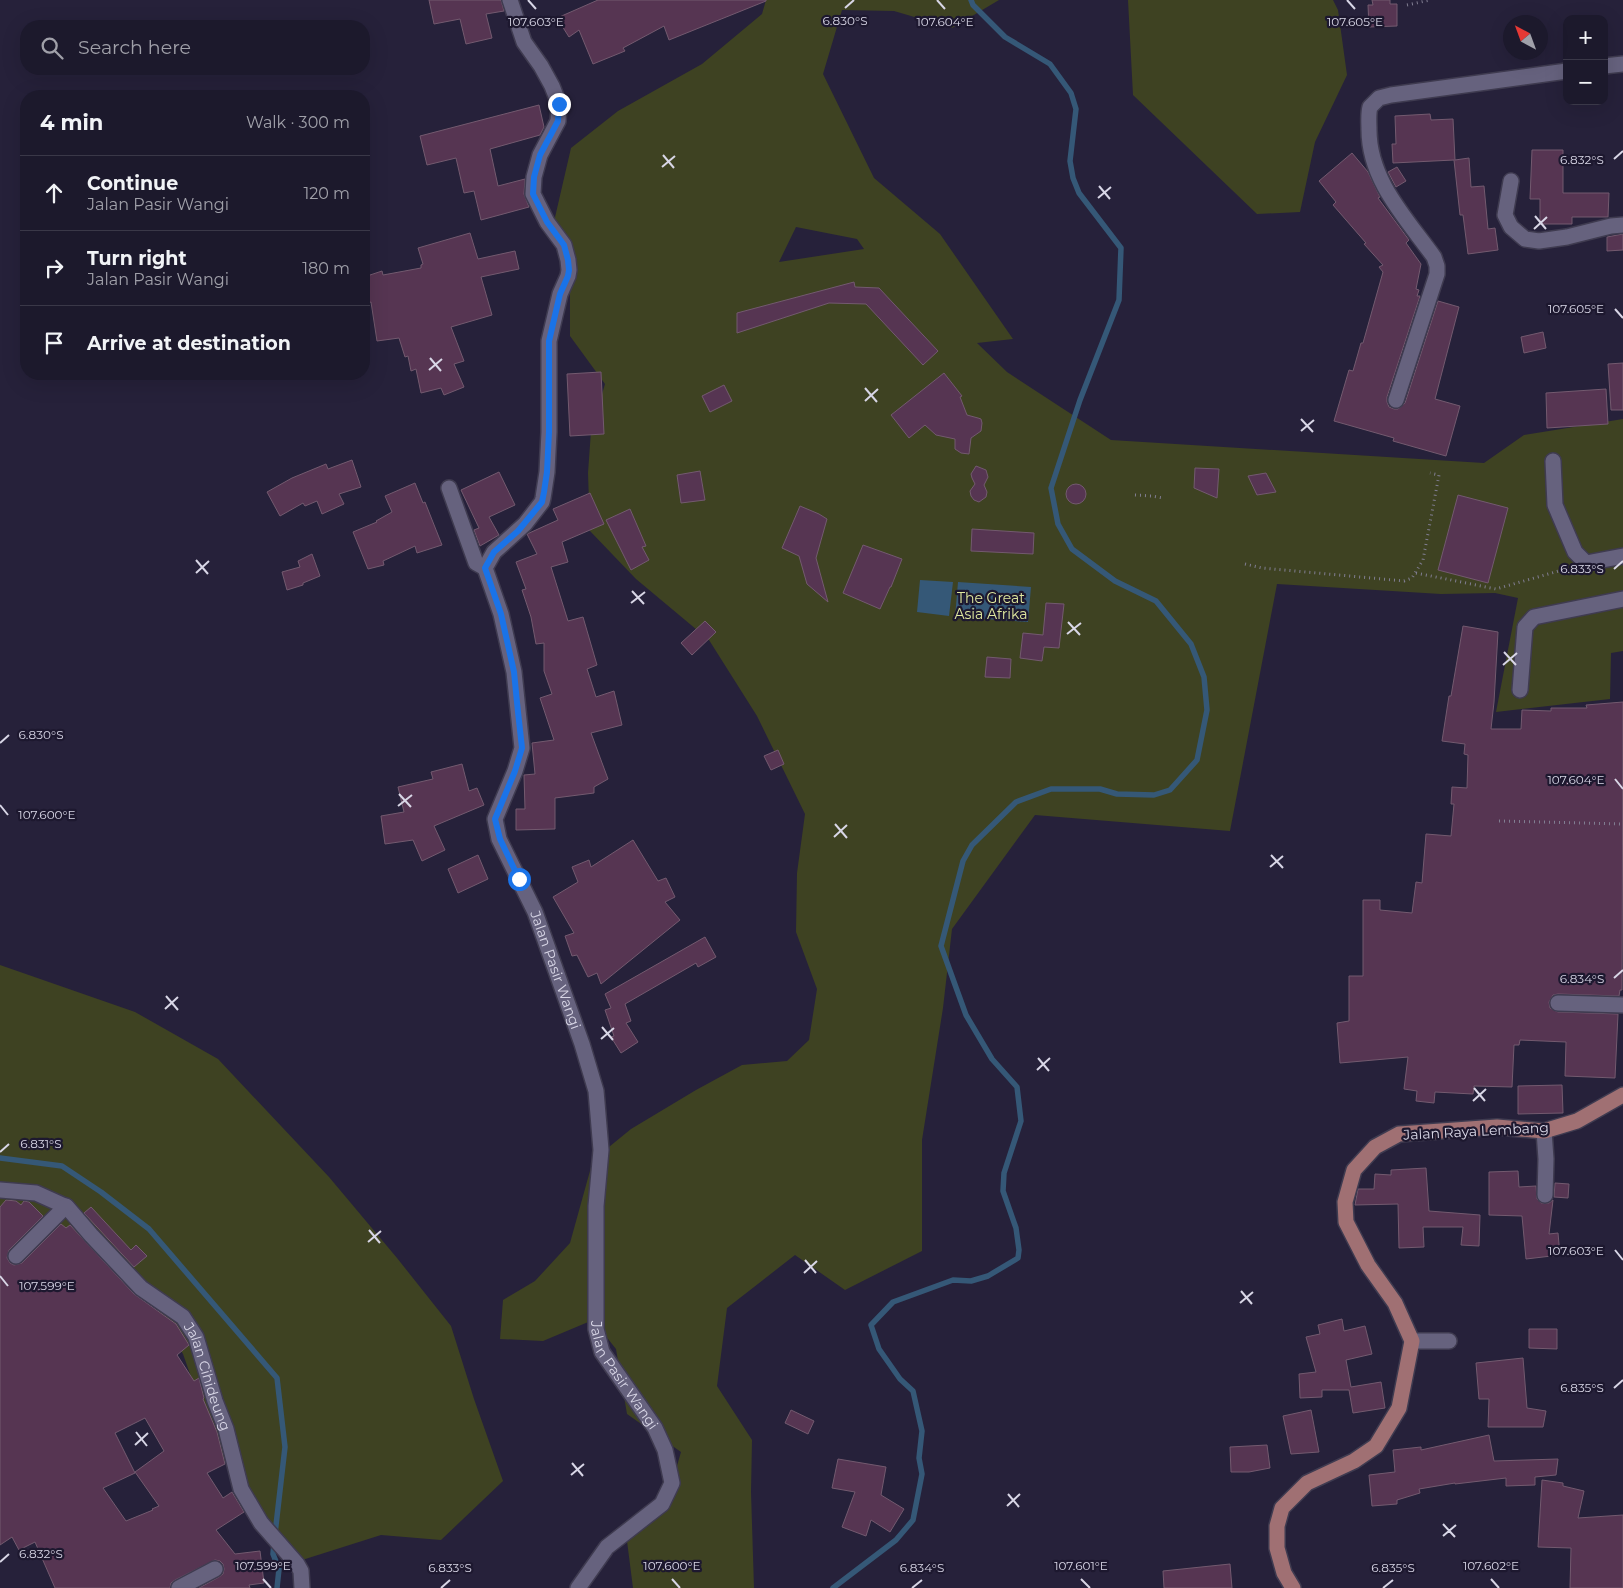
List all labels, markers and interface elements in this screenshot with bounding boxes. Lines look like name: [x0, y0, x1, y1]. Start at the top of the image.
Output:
text: 6.830°S: [822, 13, 868, 28]
text: 107.603°E: [508, 14, 564, 29]
text: 107.604°E: [917, 14, 973, 29]
text: 107.605°E: [1327, 14, 1383, 29]
north arrow: [1503, 15, 1548, 60]
map controls: [1563, 15, 1608, 105]
button: +: [1563, 15, 1608, 60]
search box: [20, 20, 370, 75]
icon: search: [38, 34, 66, 62]
text: Search here: [78, 36, 191, 59]
button: −: [1563, 60, 1608, 105]
route end: [548, 93, 571, 116]
text: 4 min: [40, 110, 103, 135]
text: Walk · 300 m: [246, 113, 350, 132]
text: 6.832°S: [1560, 152, 1604, 167]
text: Continue: [87, 172, 178, 195]
icon: ahead: [40, 179, 68, 207]
text: 120 m: [303, 184, 350, 203]
text: Jalan Pasir Wangi: [87, 195, 229, 214]
text: Turn right: [87, 247, 187, 270]
icon: right: [40, 254, 68, 282]
text: 180 m: [302, 259, 350, 278]
text: Jalan Pasir Wangi: [87, 270, 229, 289]
text: 107.605°E: [1548, 301, 1604, 316]
icon: arrive: [40, 329, 68, 357]
text: Arrive at destination: [87, 332, 291, 355]
text: 6.833°S: [1560, 561, 1604, 576]
park label: The Great Asia Afrika: [954, 589, 1028, 623]
text: 6.830°S: [18, 727, 64, 742]
text: 107.604°E: [1548, 772, 1604, 787]
text: 107.600°E: [18, 807, 76, 822]
route start: [508, 868, 531, 891]
street label: Jalan Pasir Wangi: [526, 907, 585, 1032]
text: 6.834°S: [1560, 971, 1604, 986]
street label: Jalan Raya Lembang: [1402, 1118, 1549, 1144]
text: 6.831°S: [20, 1136, 62, 1151]
text: 107.603°E: [1548, 1243, 1604, 1258]
text: 107.599°E: [19, 1278, 75, 1293]
street label: Jalan Cihideung: [179, 1318, 235, 1434]
street label: Jalan Pasir Wangi: [587, 1320, 662, 1433]
text: 6.835°S: [1560, 1380, 1604, 1395]
text: 6.832°S: [19, 1546, 63, 1561]
text: 107.599°E: [235, 1558, 291, 1573]
text: 107.600°E: [643, 1558, 701, 1573]
text: 107.601°E: [1054, 1558, 1108, 1573]
text: 107.602°E: [1463, 1558, 1519, 1573]
text: 6.833°S: [428, 1560, 472, 1575]
text: 6.834°S: [900, 1560, 944, 1575]
text: 6.835°S: [1371, 1560, 1415, 1575]

